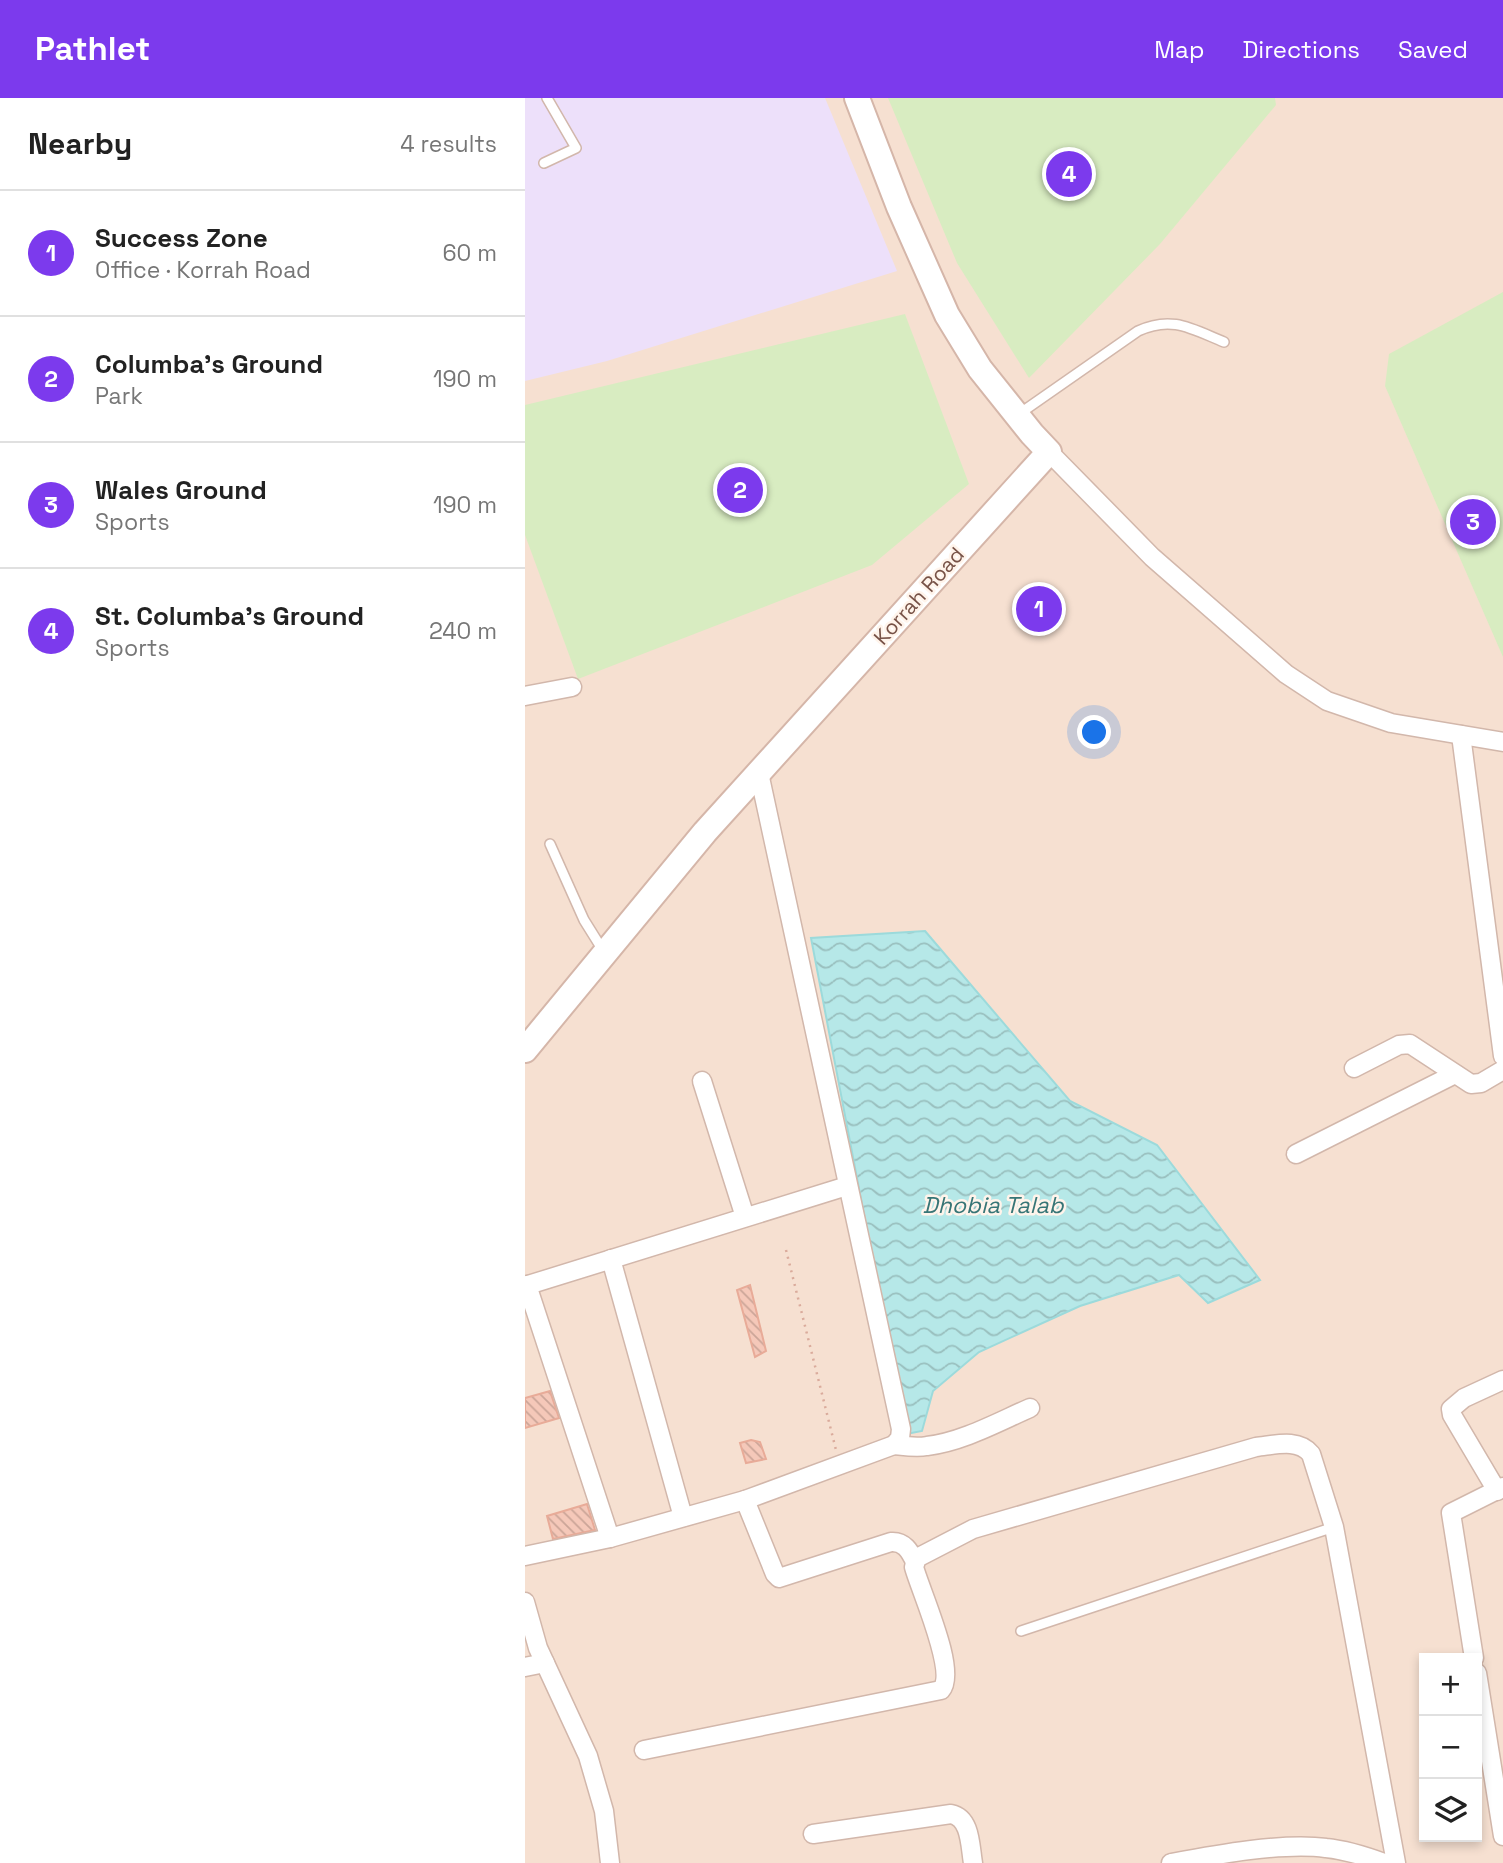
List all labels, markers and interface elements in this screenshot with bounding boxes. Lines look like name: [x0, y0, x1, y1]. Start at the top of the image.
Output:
text: Pathlet: [35, 28, 150, 70]
text: Map: [1154, 34, 1204, 65]
text: Directions: [1242, 34, 1360, 65]
text: Saved: [1398, 34, 1468, 65]
text: Nearby: [28, 124, 132, 163]
text: 4 results: [400, 129, 497, 159]
pin: 4: [1046, 148, 1092, 200]
text: Success Zone: [95, 221, 268, 255]
text: 1: [46, 238, 56, 268]
text: 60 m: [442, 238, 497, 268]
text: Office · Korrah Road: [95, 255, 311, 285]
text: Columba's Ground: [95, 347, 323, 381]
text: 2: [44, 364, 58, 394]
text: 190 m: [433, 364, 497, 394]
text: Park: [95, 381, 143, 411]
pin: 2: [717, 464, 763, 516]
text: Wales Ground: [95, 473, 267, 507]
text: 3: [44, 490, 58, 520]
text: 190 m: [433, 490, 497, 520]
pin: 3: [1450, 496, 1496, 548]
text: Sports: [95, 507, 170, 537]
street label: Korrah Road: [868, 541, 970, 650]
pin: 1: [1016, 583, 1062, 635]
text: St. Columba's Ground: [95, 599, 364, 633]
text: 4: [44, 616, 58, 646]
text: 240 m: [429, 616, 497, 646]
text: Sports: [95, 633, 170, 663]
your location: [1077, 715, 1111, 749]
water label: Dhobia Talab: [923, 1190, 1065, 1220]
map controls: [1419, 1653, 1482, 1842]
button: +: [1419, 1653, 1482, 1716]
button: −: [1419, 1716, 1482, 1779]
button: layers: [1419, 1779, 1482, 1842]

